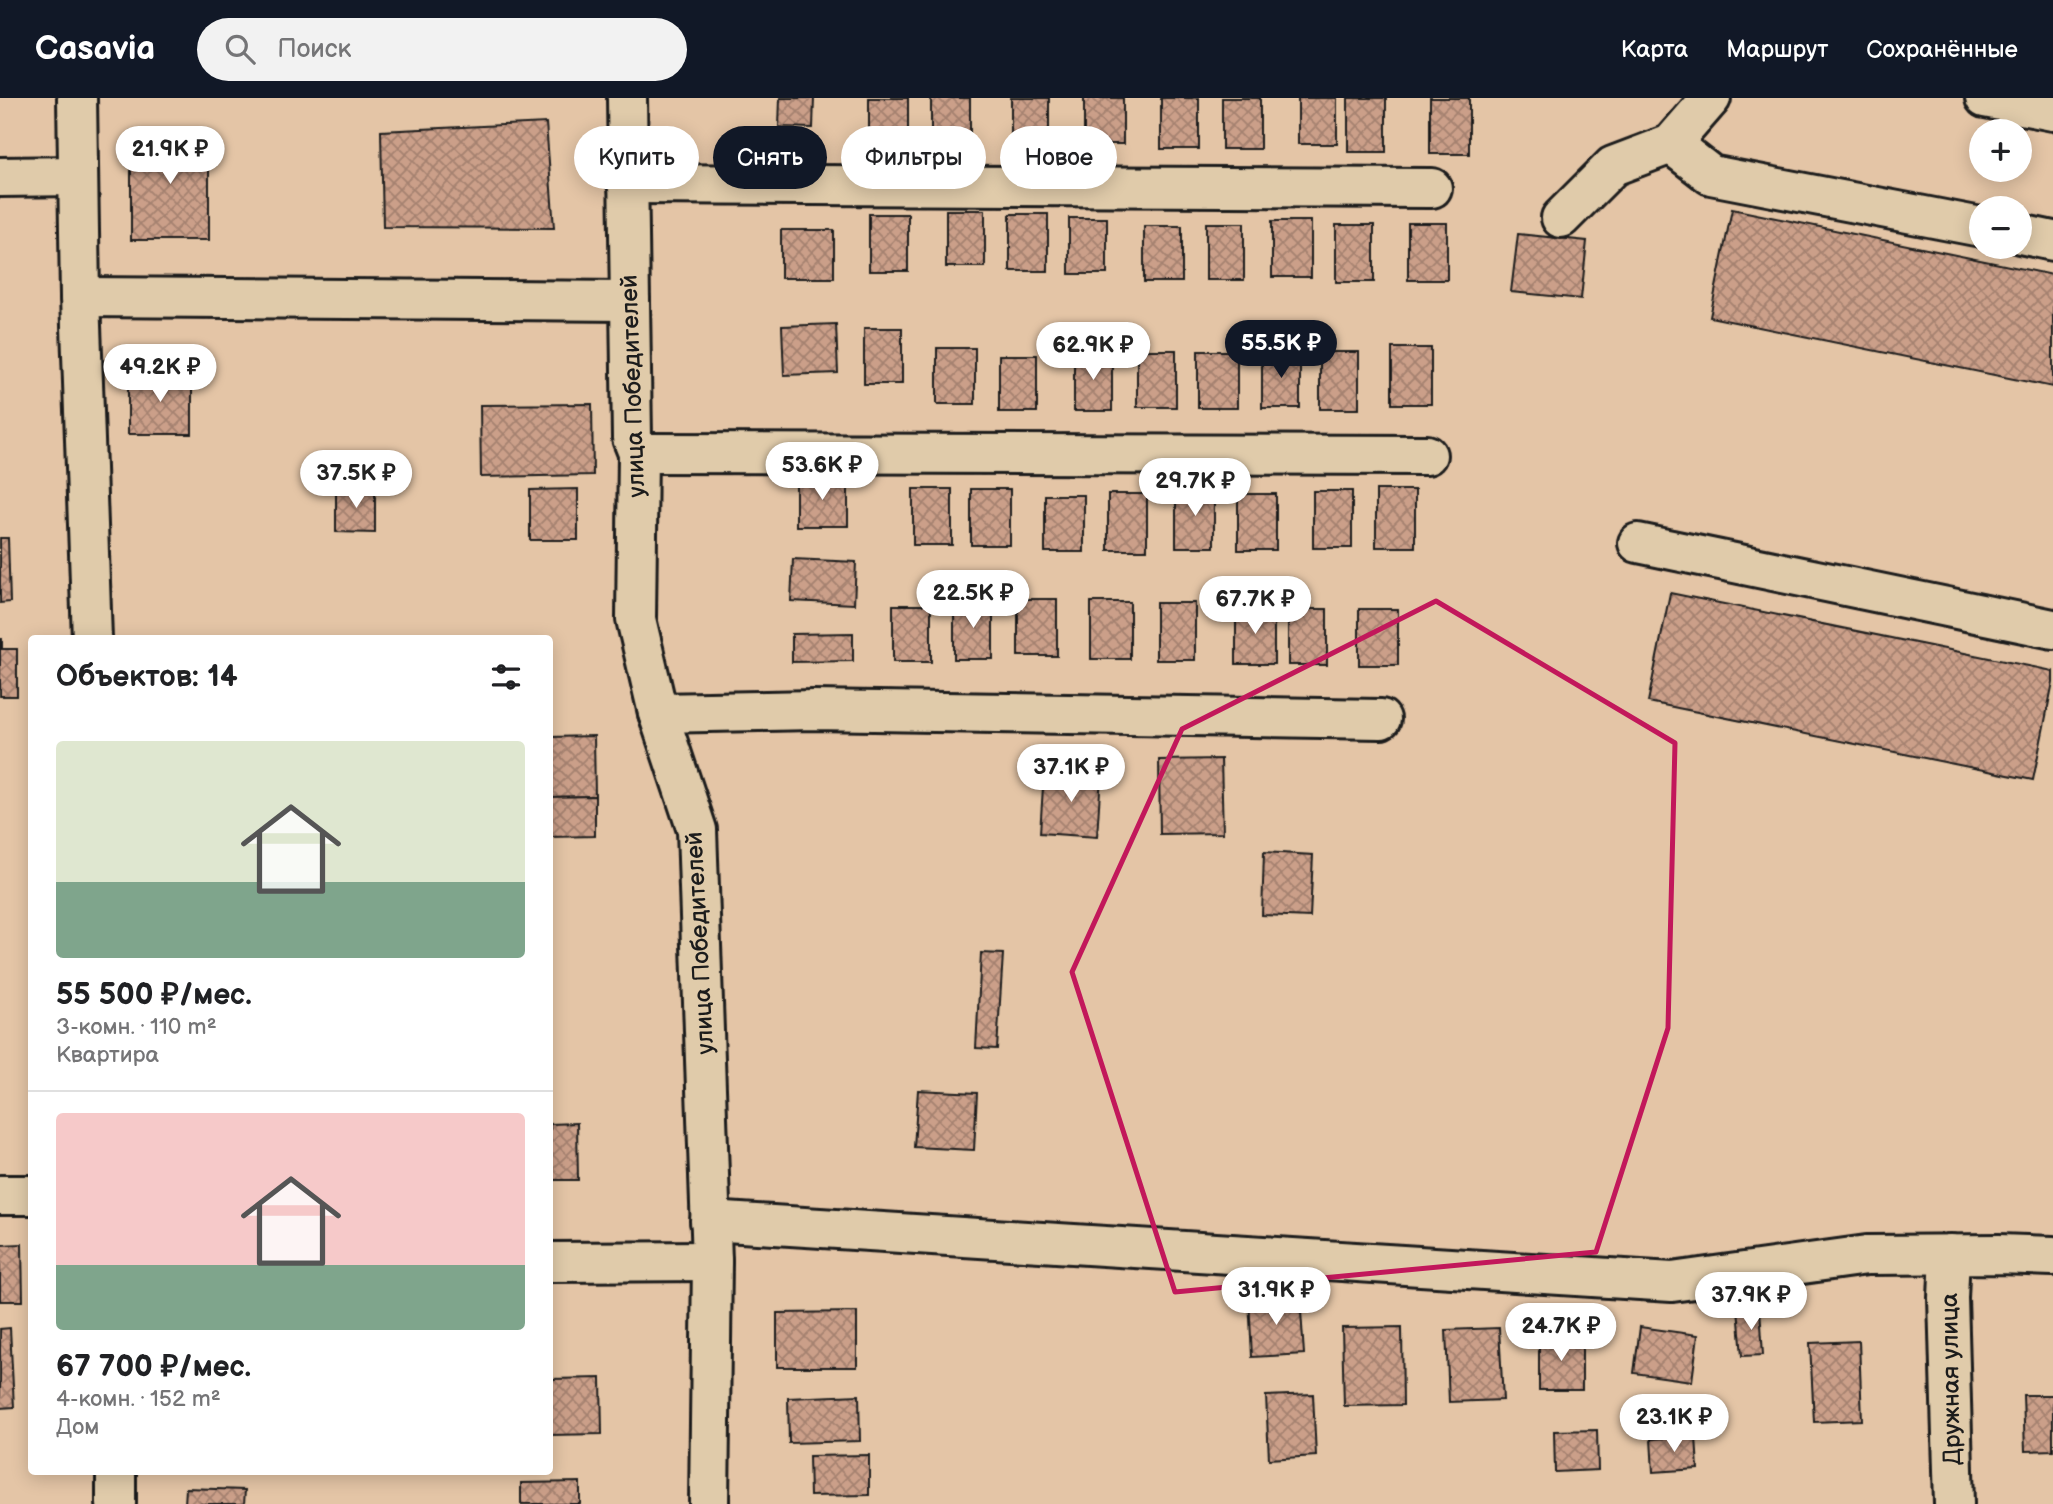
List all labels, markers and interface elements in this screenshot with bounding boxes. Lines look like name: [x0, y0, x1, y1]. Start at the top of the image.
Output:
search box: [197, 18, 687, 81]
text: Casavia: [35, 29, 155, 69]
icon: search: [221, 30, 259, 68]
text: Поиск: [277, 34, 351, 65]
text: Карта: [1621, 35, 1688, 64]
text: Маршрут: [1726, 35, 1828, 64]
text: Сохранённые: [1866, 35, 2018, 64]
map controls: [1969, 119, 2032, 259]
button: +: [1969, 119, 2032, 182]
pin: 21.9K ₽: [105, 126, 235, 186]
chip: Купить: [574, 126, 699, 189]
chip: Снять: [713, 126, 827, 189]
chip: Фильтры: [841, 126, 986, 189]
chip: Новое: [1000, 126, 1117, 189]
text: 21.9K ₽: [132, 135, 208, 163]
button: −: [1969, 196, 2032, 259]
street label: улица Победителей: [615, 274, 651, 498]
pin: 55.5K ₽: [1216, 320, 1346, 380]
pin: 62.9K ₽: [1028, 322, 1158, 382]
text: 55.5K ₽: [1241, 329, 1321, 357]
text: 62.9K ₽: [1052, 331, 1134, 359]
pin: 49.2K ₽: [95, 344, 225, 404]
text: 49.2K ₽: [119, 353, 201, 381]
pin: 53.6K ₽: [757, 442, 887, 502]
pin: 37.5K ₽: [291, 450, 421, 510]
text: 53.6K ₽: [782, 451, 862, 479]
pin: 29.7K ₽: [1130, 458, 1260, 518]
text: 37.5K ₽: [316, 459, 396, 487]
text: 29.7K ₽: [1155, 467, 1235, 495]
pin: 22.5K ₽: [908, 570, 1038, 630]
pin: 67.7K ₽: [1190, 576, 1320, 636]
text: 22.5K ₽: [932, 579, 1014, 607]
text: 67.7K ₽: [1215, 585, 1295, 613]
icon: filters: [487, 658, 525, 696]
text: Объектов: 14: [56, 659, 238, 695]
pin: 37.1K ₽: [1006, 744, 1136, 804]
text: 37.1K ₽: [1033, 753, 1109, 781]
icon: home: [228, 786, 354, 912]
street label: улица Победителей: [680, 831, 720, 1055]
text: 55 500 ₽/мес.: [56, 977, 252, 1013]
text: 3-комн. · 110 m²: [56, 1013, 217, 1041]
text: Квартира: [56, 1041, 159, 1069]
icon: home: [228, 1158, 354, 1284]
pin: 31.9K ₽: [1211, 1268, 1341, 1327]
pin: 37.9K ₽: [1686, 1272, 1816, 1332]
text: 31.9K ₽: [1238, 1276, 1314, 1304]
text: 37.9K ₽: [1711, 1281, 1791, 1309]
street label: Дружная улица: [1935, 1293, 1967, 1465]
pin: 24.7K ₽: [1496, 1304, 1626, 1363]
text: 24.7K ₽: [1521, 1312, 1601, 1340]
text: 67 700 ₽/мес.: [56, 1349, 251, 1385]
text: 4-комн. · 152 m²: [56, 1385, 221, 1413]
pin: 23.1K ₽: [1609, 1394, 1739, 1454]
text: 23.1K ₽: [1636, 1403, 1712, 1431]
text: Дом: [56, 1413, 99, 1441]

